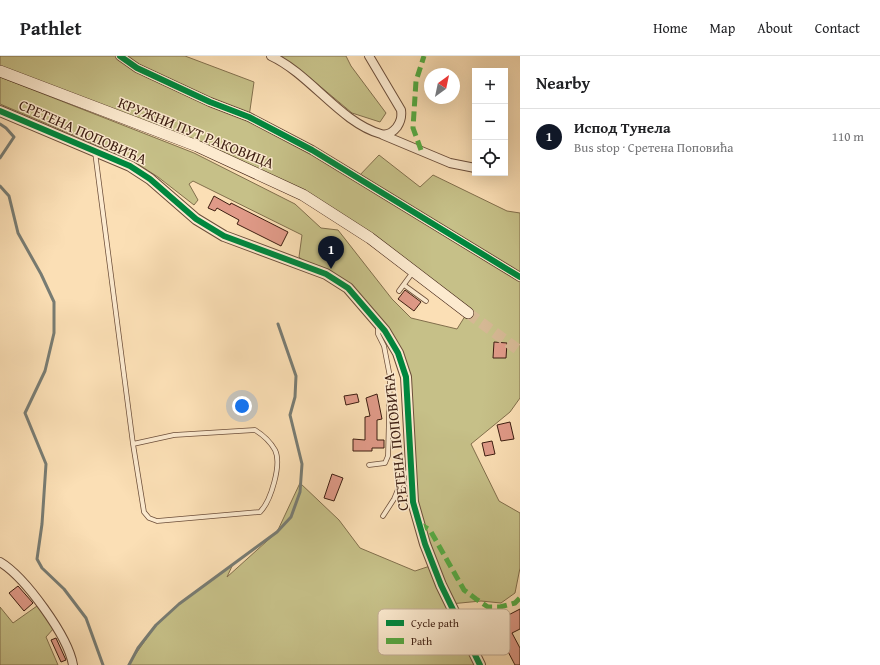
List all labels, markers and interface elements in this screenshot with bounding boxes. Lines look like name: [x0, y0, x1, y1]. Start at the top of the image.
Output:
text: Pathlet: [20, 14, 82, 42]
text: Home: [653, 18, 688, 38]
text: Map: [710, 18, 735, 38]
text: About: [757, 18, 793, 38]
text: Contact: [815, 18, 860, 38]
north arrow: [424, 68, 460, 104]
map controls: [472, 68, 508, 176]
button: +: [472, 68, 508, 104]
text: Nearby: [536, 70, 590, 95]
street label: КРУЖНИ ПУТ РАКОВИЦА: [115, 92, 277, 173]
street label: СРЕТЕНА ПОПОВИЋА: [16, 94, 151, 169]
button: −: [472, 104, 508, 140]
text: Испод Тунела: [574, 117, 671, 138]
text: 1: [546, 127, 552, 146]
text: 110 m: [832, 127, 864, 146]
text: Bus stop · Сретена Поповића: [574, 138, 733, 157]
button: locate: [472, 140, 508, 176]
pin: 1: [318, 236, 344, 269]
street label: СРЕТЕНА ПОПОВИЋА: [378, 372, 413, 512]
your location: [232, 396, 252, 416]
legend: [378, 609, 510, 655]
text: Cycle path: [411, 615, 460, 631]
text: Path: [411, 633, 433, 649]

